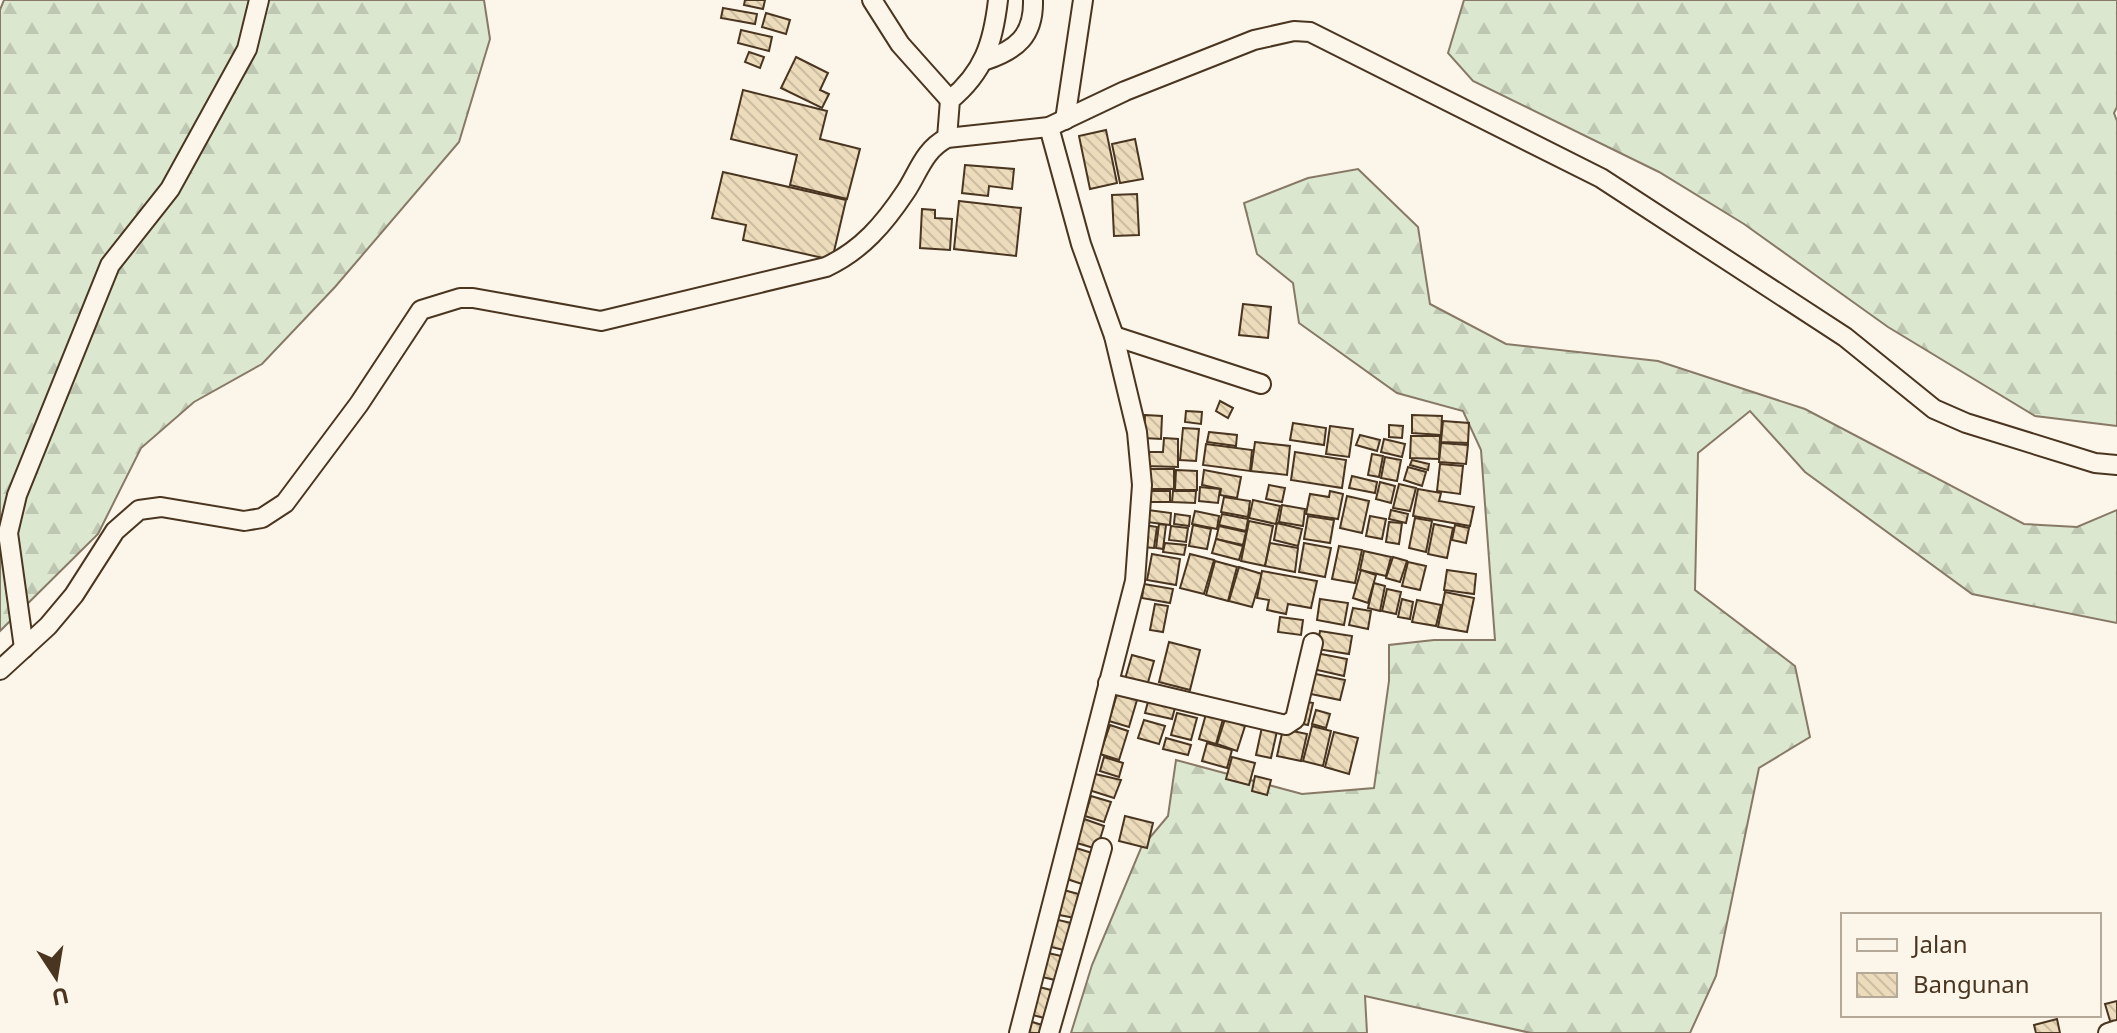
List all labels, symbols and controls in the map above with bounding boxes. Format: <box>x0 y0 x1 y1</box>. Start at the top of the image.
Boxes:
legend <box>1841 913 2101 1017</box>
text: Jalan <box>1911 927 1968 960</box>
north arrow <box>16 937 96 1017</box>
text: Bangunan <box>1913 967 2030 1000</box>
text: U <box>49 981 72 1014</box>

